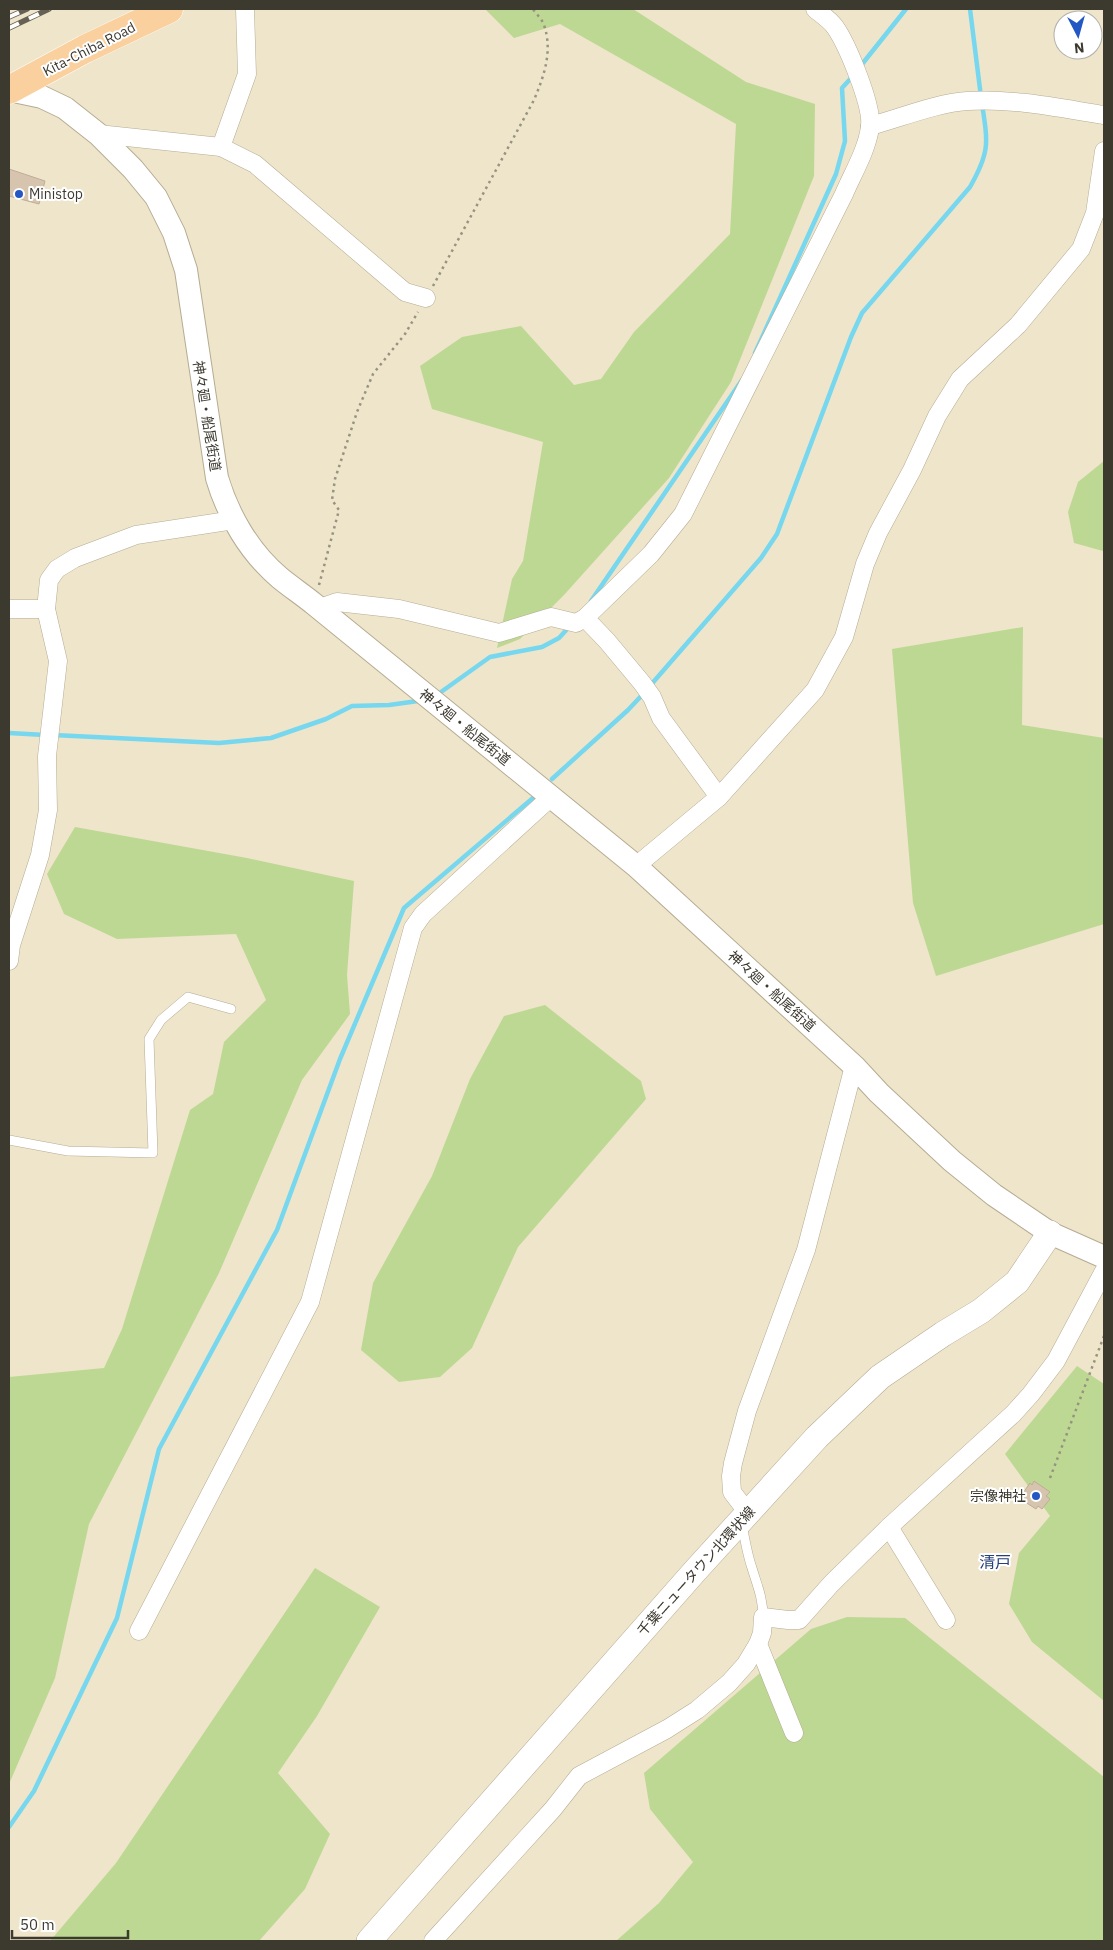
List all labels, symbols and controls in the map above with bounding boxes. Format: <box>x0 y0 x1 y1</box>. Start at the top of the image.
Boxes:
north arrow <box>1053 10 1103 60</box>
street label: Kita-Chiba Road <box>40 18 138 80</box>
text: N <box>1073 38 1085 57</box>
place label: Ministop <box>29 185 83 203</box>
marker: Ministop <box>13 188 25 200</box>
street label: 神々廻・船尾街道 <box>189 359 225 473</box>
street label: 神々廻・船尾街道 <box>416 685 514 769</box>
street label: 神々廻・船尾街道 <box>724 947 820 1035</box>
place label: 宗像神社 <box>970 1487 1026 1505</box>
marker: 宗像神社 <box>1030 1490 1042 1502</box>
street label: 千葉ニュータウン北環状線 <box>633 1503 759 1639</box>
district label: 清戸 <box>979 1552 1011 1572</box>
scale bar <box>12 1908 129 1940</box>
text: 50 m <box>20 1915 55 1934</box>

